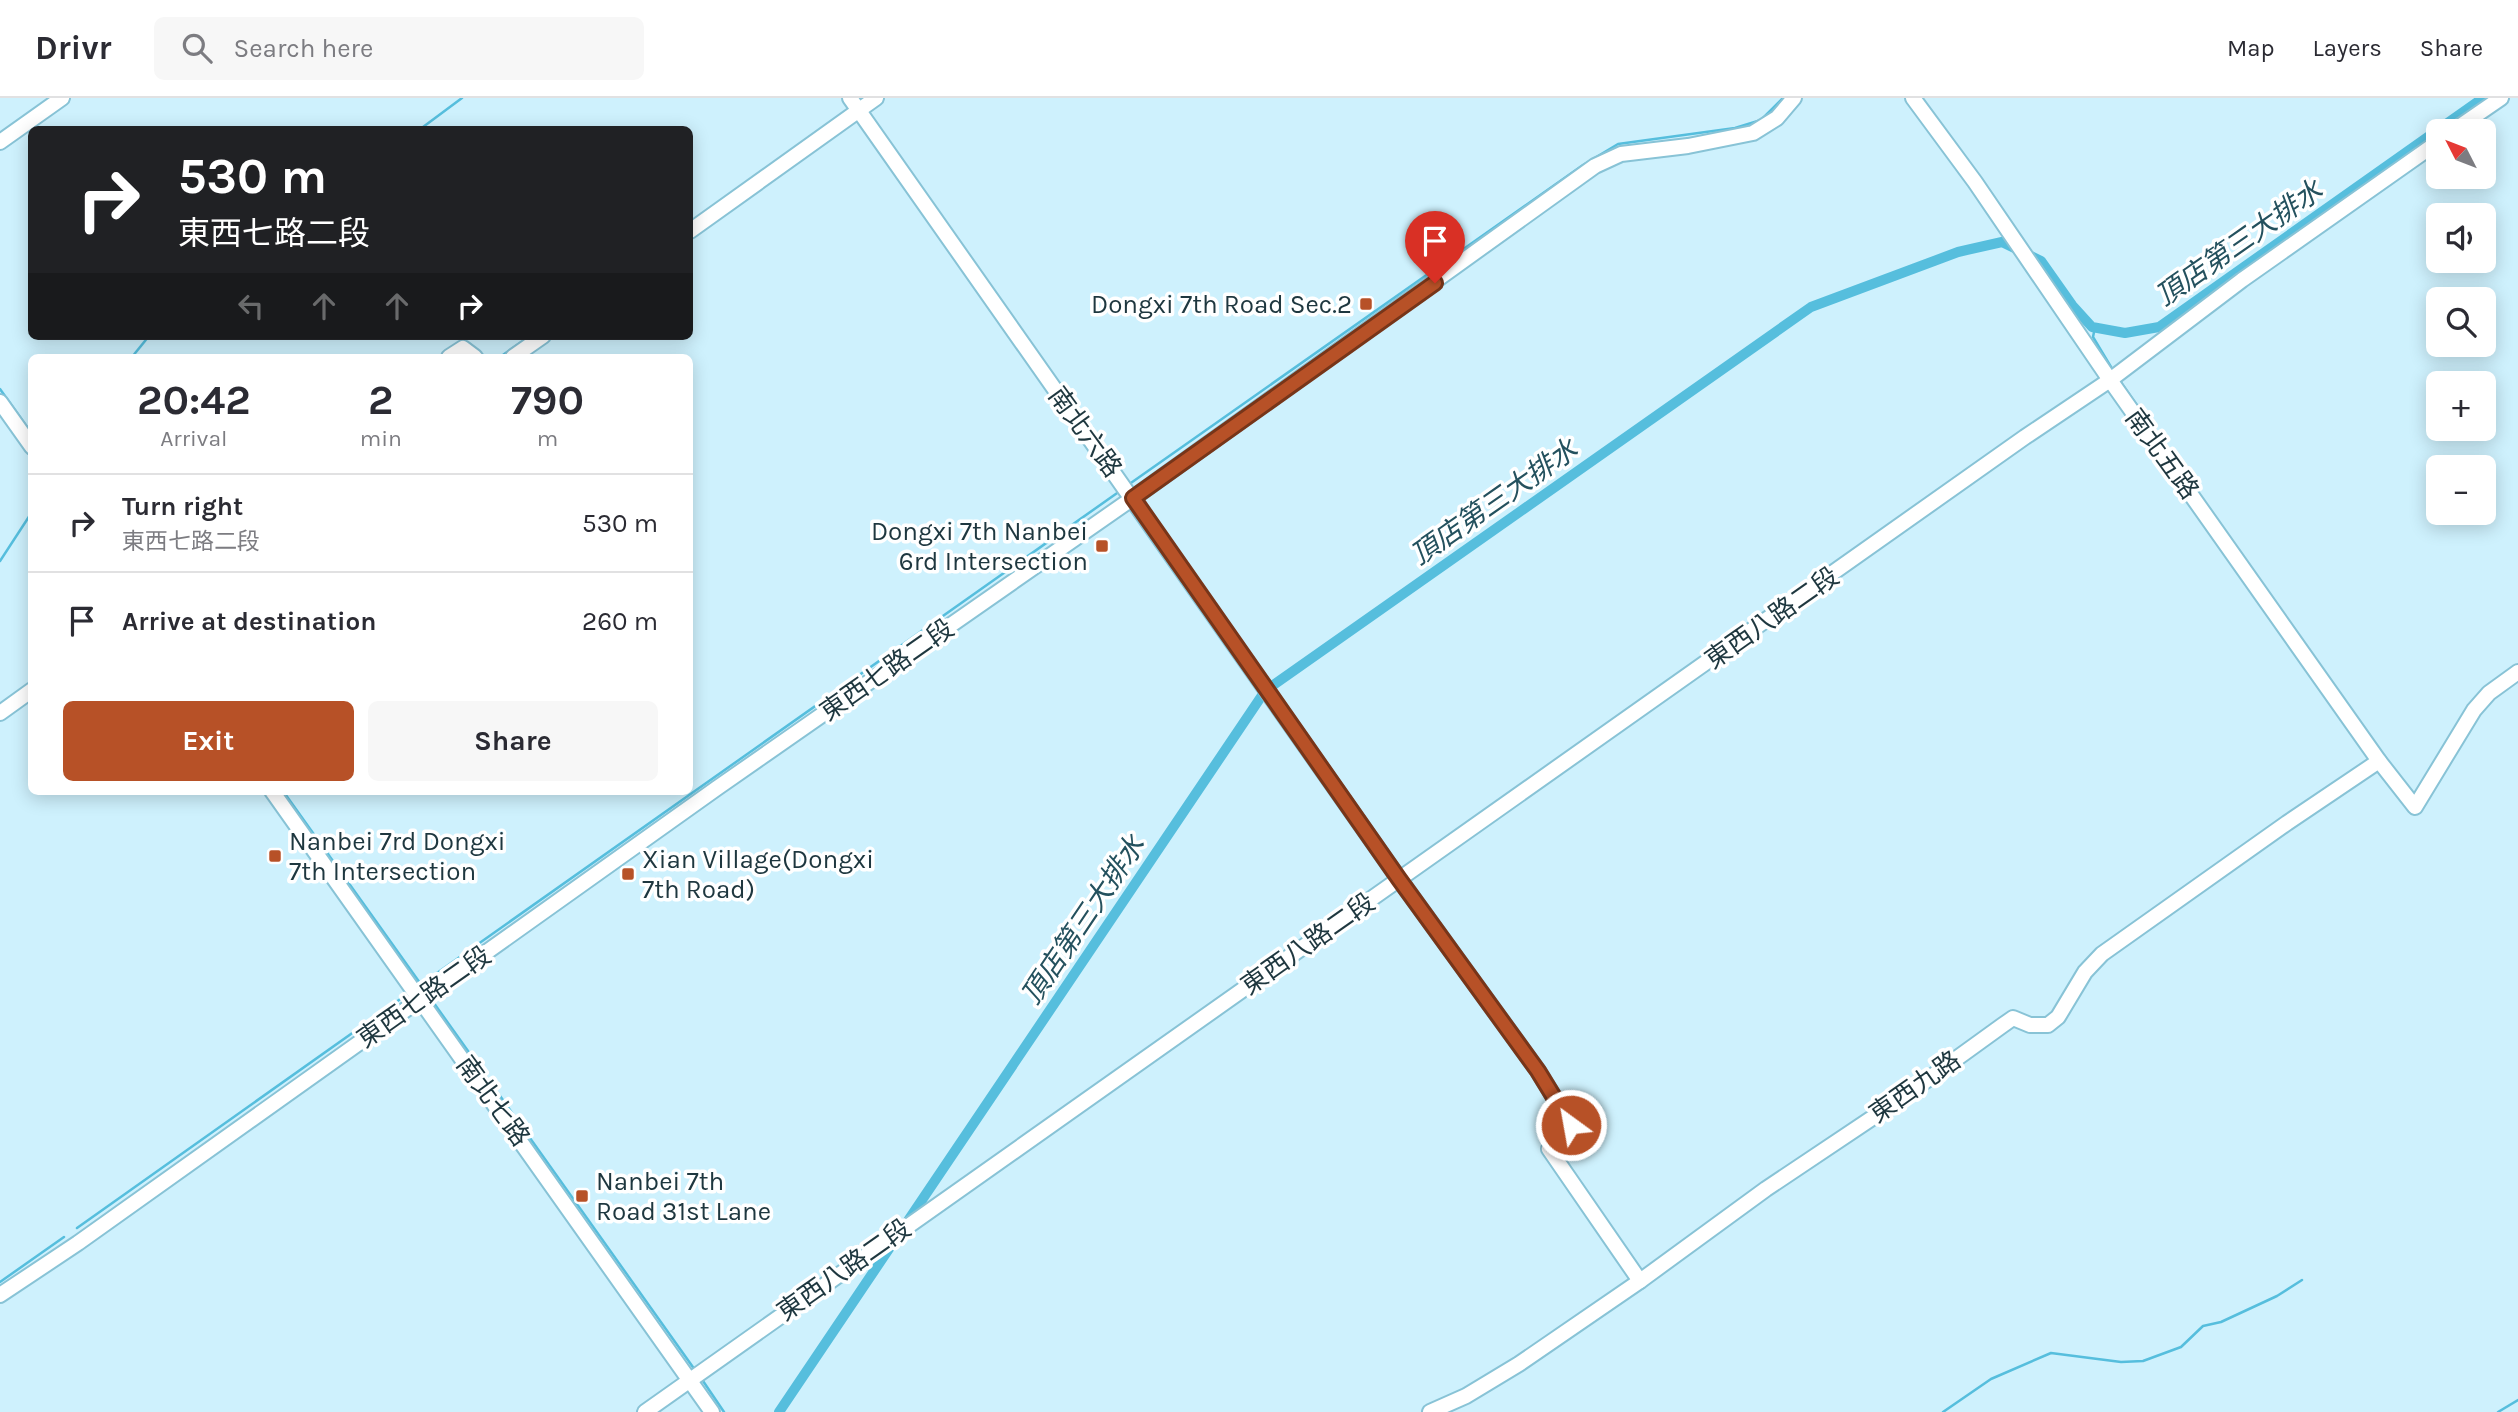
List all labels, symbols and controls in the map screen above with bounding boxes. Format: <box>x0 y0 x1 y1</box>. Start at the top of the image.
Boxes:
search box <box>154 17 644 80</box>
text: Drivr <box>35 29 112 67</box>
icon: search <box>178 29 216 67</box>
text: Search here <box>234 33 373 64</box>
text: Map <box>2227 34 2275 62</box>
text: Layers <box>2313 34 2382 62</box>
text: Share <box>2420 34 2483 62</box>
north arrow <box>2426 119 2496 189</box>
map controls <box>2426 119 2496 525</box>
text: 530 m <box>178 148 327 205</box>
icon: right <box>63 154 154 245</box>
water label: 頂店第三大排水 <box>2149 172 2330 313</box>
button: sound <box>2426 203 2496 273</box>
pin <box>1405 211 1465 283</box>
text: 東西七路二段 <box>178 215 370 252</box>
icon: arrive <box>1416 222 1454 260</box>
icon: left <box>232 287 270 325</box>
icon: ahead <box>305 287 343 325</box>
icon: ahead <box>378 287 416 325</box>
icon: right <box>451 287 489 325</box>
button: search <box>2426 287 2496 357</box>
place label: Dongxi 7th Road Sec.2 <box>1091 289 1352 320</box>
marker: Dongxi 7th Road Sec.2 <box>1358 296 1374 312</box>
button: + <box>2426 371 2496 441</box>
text: 20:42 <box>137 375 251 425</box>
text: 2 <box>368 375 394 425</box>
text: 790 <box>511 375 584 425</box>
street label: 南北六路 <box>1042 381 1128 483</box>
street label: 南北五路 <box>2119 403 2205 505</box>
text: Arrival <box>160 425 228 452</box>
text: min <box>360 425 402 452</box>
text: m <box>537 425 558 452</box>
water label: 頂店第三大排水 <box>1404 431 1585 572</box>
button: − <box>2426 455 2496 525</box>
text: Turn right <box>122 491 243 522</box>
icon: right <box>63 504 101 542</box>
text: 530 m <box>582 508 658 539</box>
place label: Dongxi 7th Nanbei 6rd Intersection <box>871 516 1088 577</box>
text: 東西七路二段 <box>122 528 260 555</box>
marker: Dongxi 7th Nanbei 6rd Intersection <box>1094 538 1110 554</box>
street label: 東西八路二段 <box>1699 561 1845 675</box>
icon: arrive <box>63 602 101 640</box>
text: Arrive at destination <box>122 606 376 637</box>
text: 260 m <box>582 606 658 637</box>
street label: 東西七路二段 <box>814 613 960 727</box>
button: Exit <box>63 701 354 781</box>
button: Share <box>368 701 658 781</box>
place label: Nanbei 7rd Dongxi 7th Intersection <box>289 826 505 887</box>
water label: 頂店第三大排水 <box>1015 828 1153 1010</box>
place label: Xian Village(Dongxi 7th Road) <box>642 844 874 905</box>
marker: Nanbei 7rd Dongxi 7th Intersection <box>267 848 283 864</box>
marker: Xian Village(Dongxi 7th Road) <box>620 866 636 882</box>
street label: 東西八路二段 <box>1235 887 1381 1001</box>
street label: 東西七路二段 <box>351 940 497 1054</box>
street label: 東西九路 <box>1864 1044 1966 1130</box>
street label: 南北七路 <box>450 1050 536 1152</box>
position arrow <box>1534 1088 1608 1162</box>
place label: Nanbei 7th Road 31st Lane <box>596 1166 771 1227</box>
marker: Nanbei 7th Road 31st Lane <box>574 1188 590 1204</box>
street label: 東西八路二段 <box>771 1213 917 1327</box>

